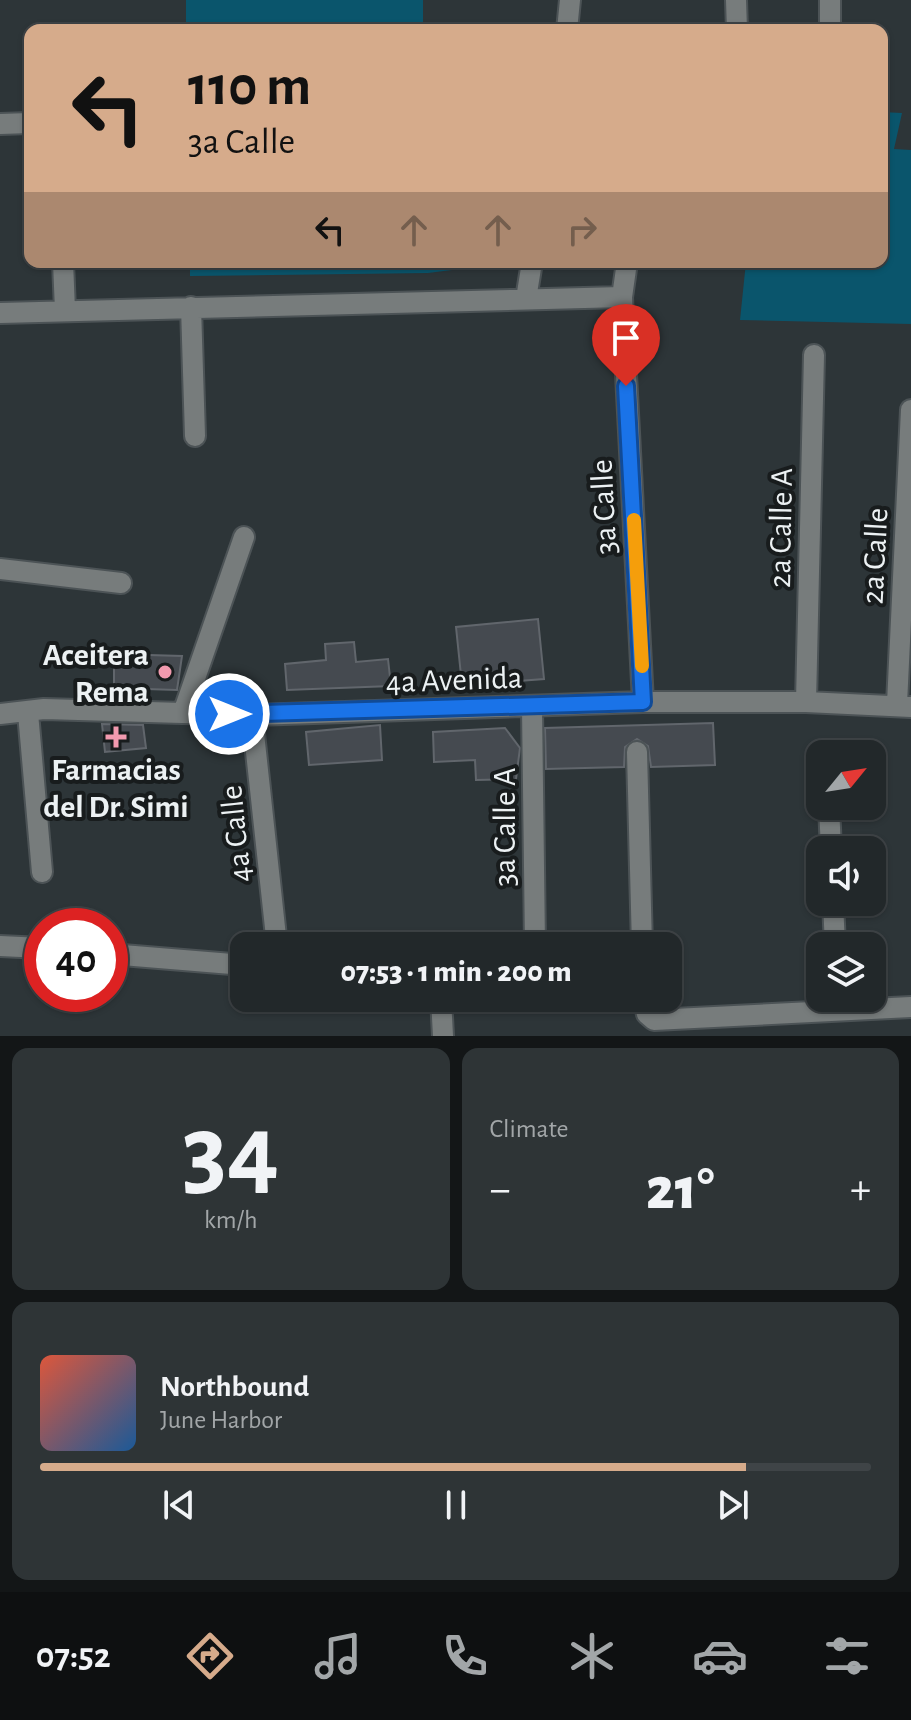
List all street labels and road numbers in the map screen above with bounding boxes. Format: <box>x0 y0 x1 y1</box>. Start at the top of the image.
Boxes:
street label: 3a Calle <box>586 459 622 555</box>
street label: 2a Calle A <box>764 468 798 588</box>
street label: 2a Calle <box>856 507 894 605</box>
street label: 4a Avenida <box>385 662 523 698</box>
street label: 3a Calle A <box>489 767 521 887</box>
street label: 4a Calle <box>215 784 257 884</box>

